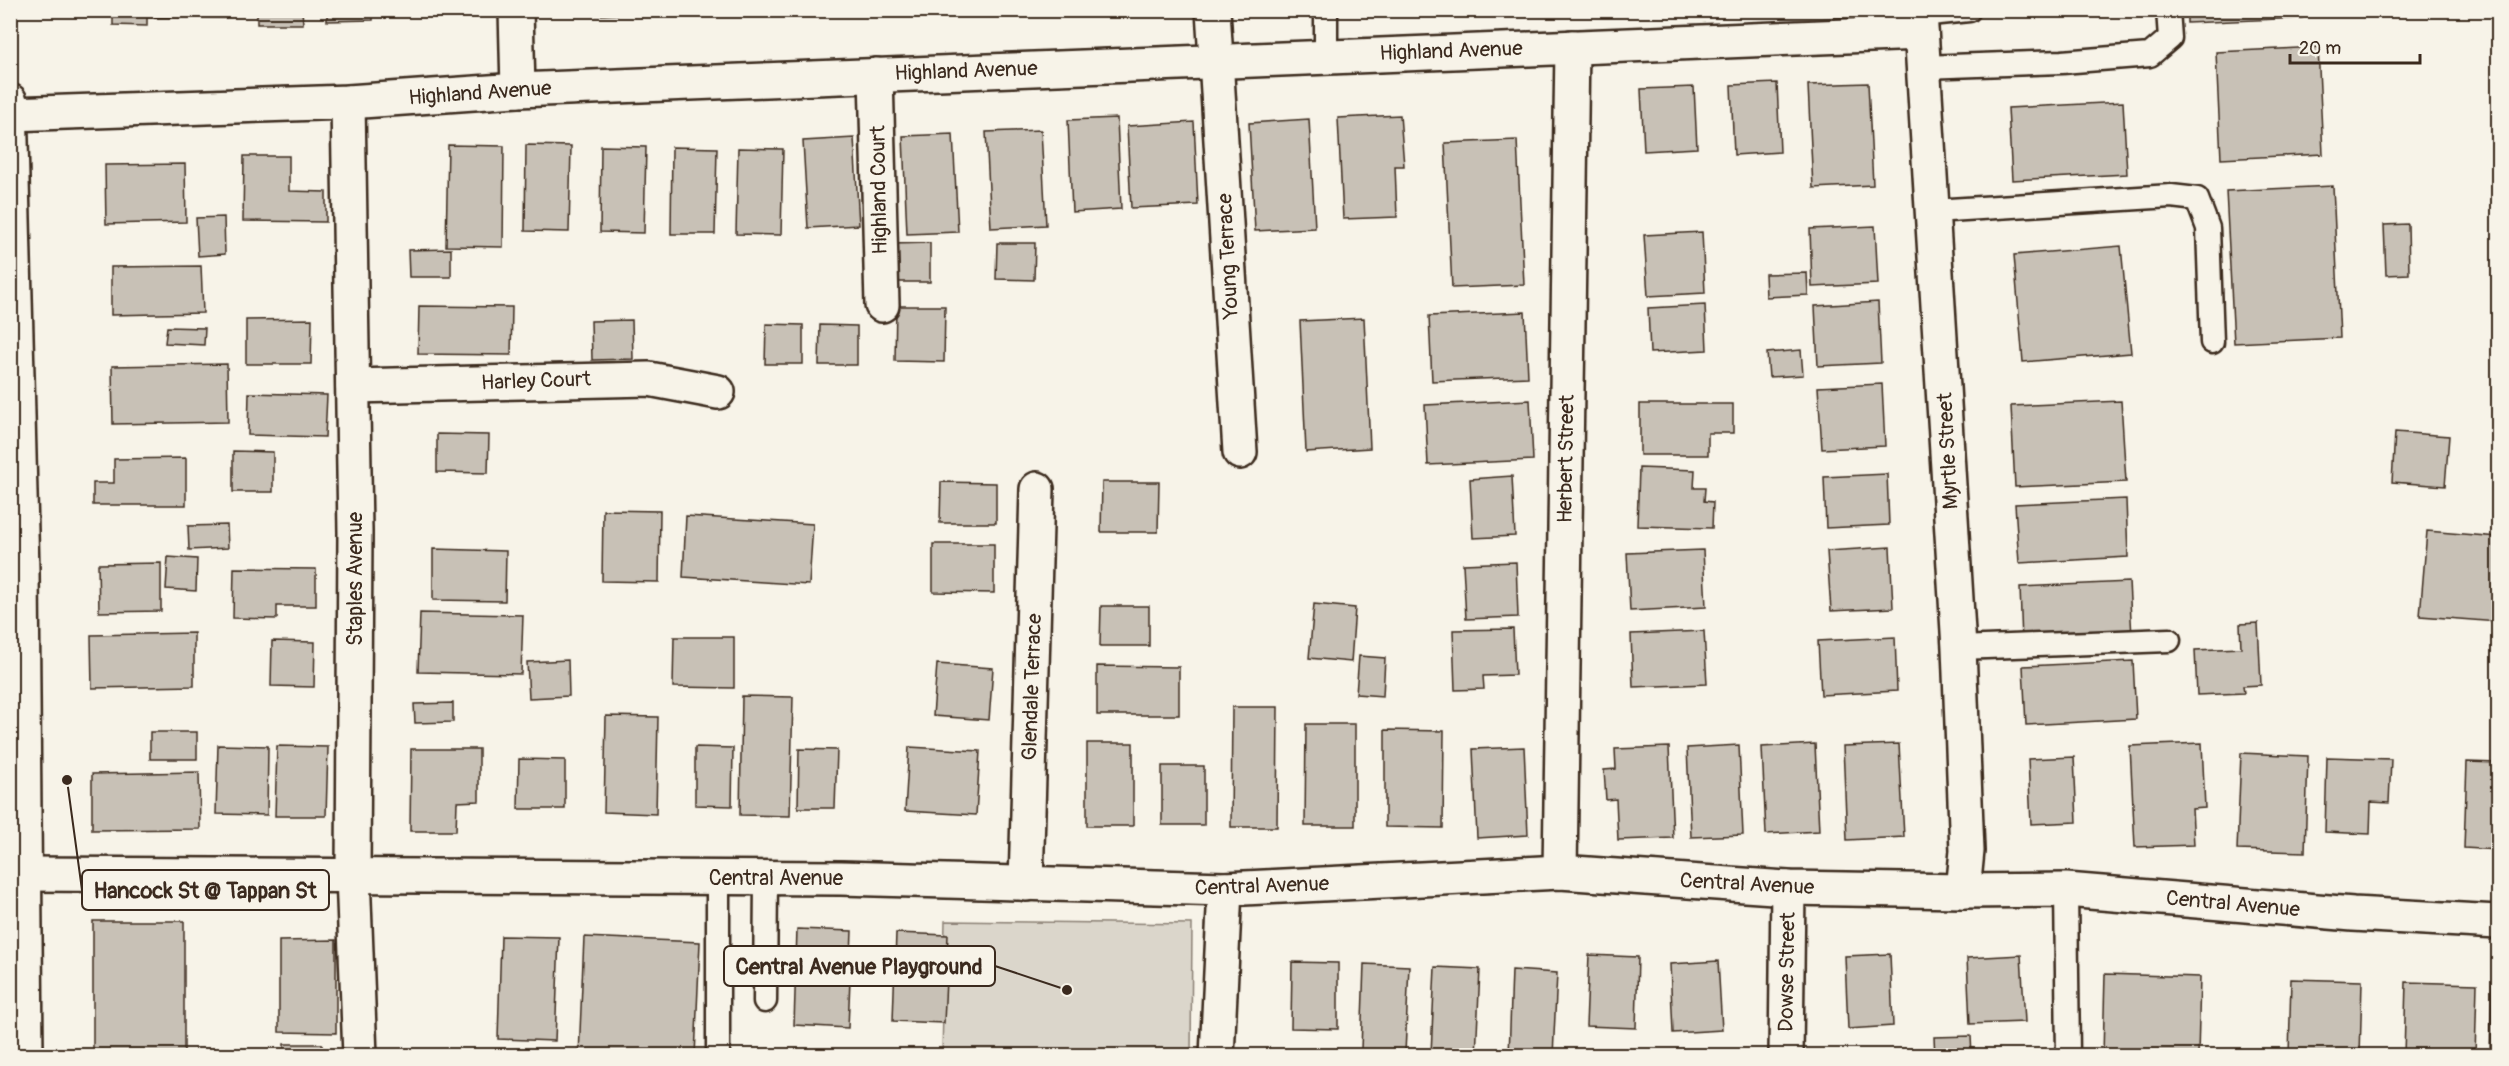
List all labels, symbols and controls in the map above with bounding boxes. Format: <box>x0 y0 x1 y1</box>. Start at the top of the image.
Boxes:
scale bar <box>2290 27 2420 65</box>
street label: Highland Avenue <box>1379 35 1524 67</box>
text: 20 m <box>2299 37 2341 60</box>
street label: Highland Avenue <box>894 55 1039 87</box>
street label: Highland Avenue <box>408 74 553 111</box>
street label: Highland Court <box>864 125 894 255</box>
street label: Young Terrace <box>1211 192 1245 320</box>
street label: Harley Court <box>480 366 592 396</box>
street label: Myrtle Street <box>1931 391 1965 510</box>
street label: Herbert Street <box>1551 394 1581 523</box>
street label: Staples Avenue <box>342 511 369 646</box>
street label: Glendale Terrace <box>1016 612 1048 761</box>
street label: Central Avenue <box>709 865 844 892</box>
street label: Central Avenue <box>1679 867 1815 901</box>
callout: Hancock St @ Tappan St <box>82 870 329 910</box>
street label: Central Avenue <box>1194 870 1330 902</box>
text: Hancock St @ Tappan St <box>93 877 318 905</box>
street label: Central Avenue <box>2165 885 2302 923</box>
street label: Dowse Street <box>1772 911 1802 1032</box>
callout: Central Avenue Playground <box>724 946 995 986</box>
text: Central Avenue Playground <box>735 953 983 981</box>

